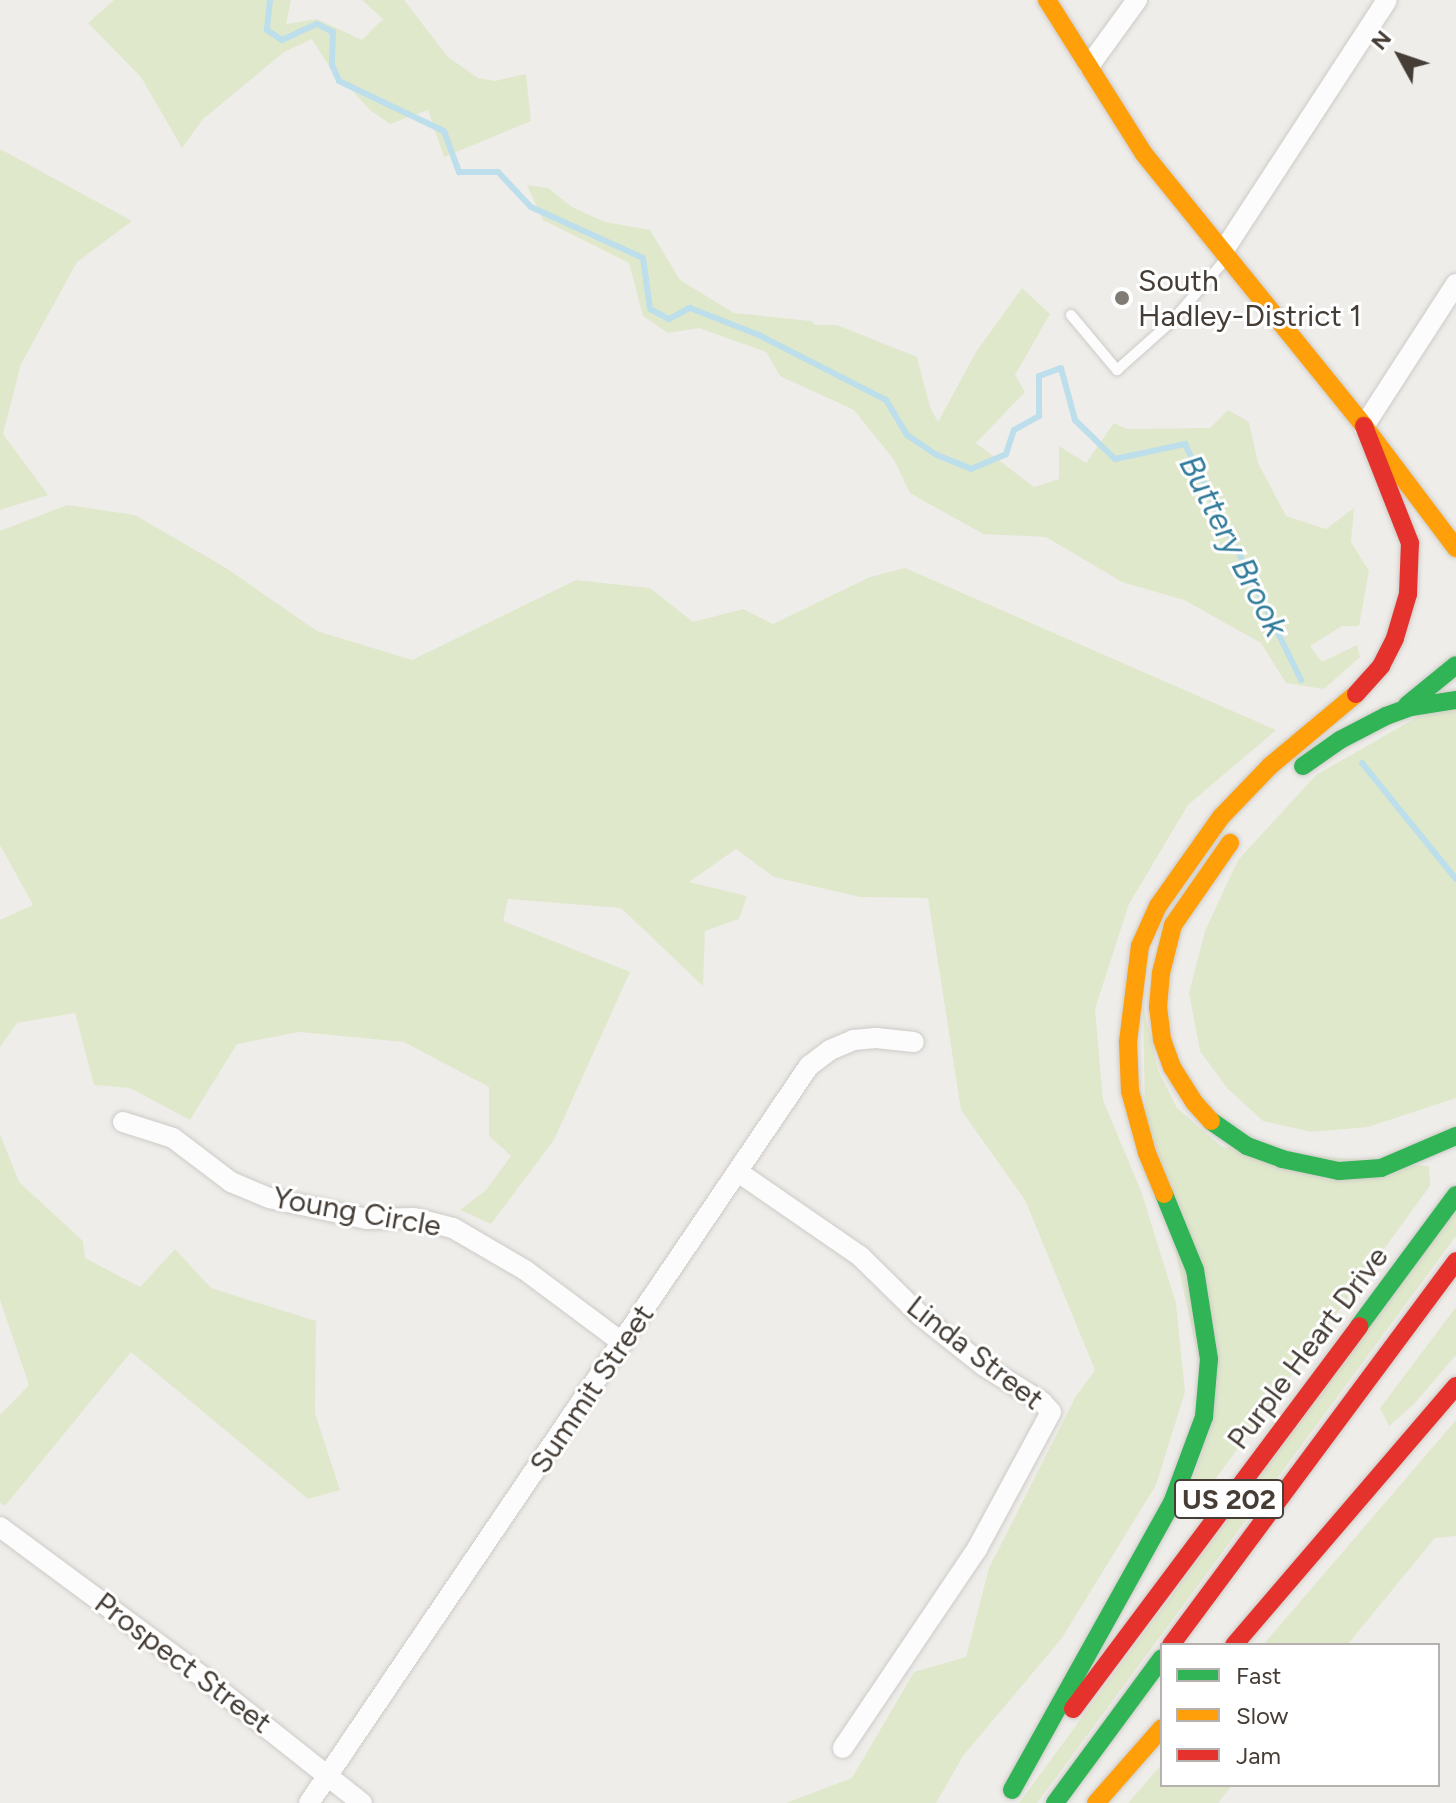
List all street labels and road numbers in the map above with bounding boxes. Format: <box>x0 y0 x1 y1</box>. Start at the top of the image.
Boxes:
street label: Young Circle <box>270 1179 444 1245</box>
street label: Purple Heart Drive <box>1220 1239 1396 1457</box>
street label: Linda Street <box>899 1288 1051 1418</box>
street label: Summit Street <box>522 1298 662 1480</box>
road number: US 202 <box>1173 1475 1285 1523</box>
street label: Prospect Street <box>88 1585 278 1741</box>

